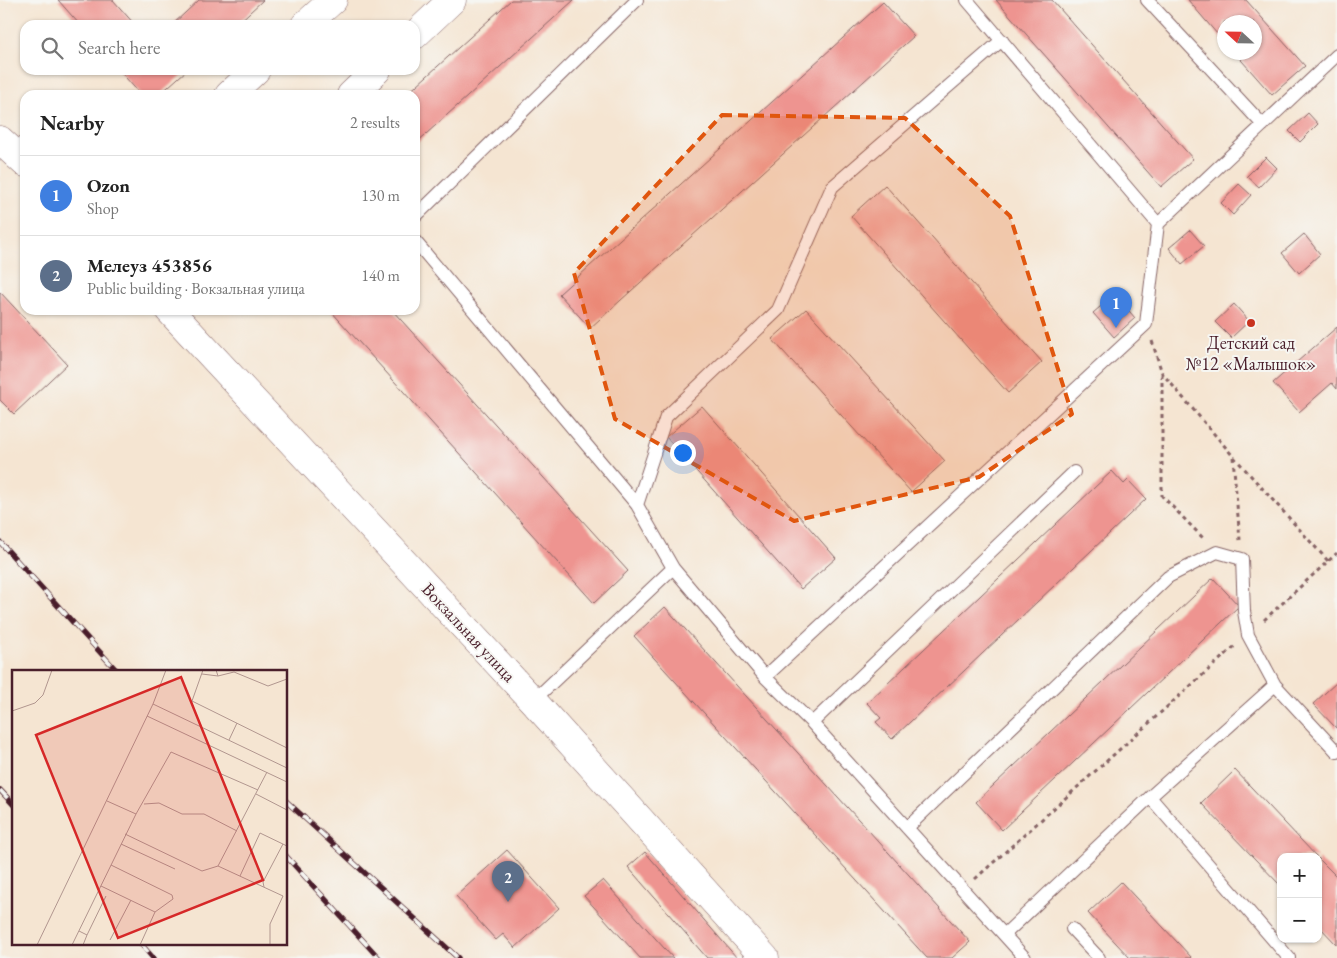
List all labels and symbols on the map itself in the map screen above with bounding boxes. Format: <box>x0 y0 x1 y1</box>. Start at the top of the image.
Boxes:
north arrow <box>1217 15 1262 60</box>
pin: 1 <box>1100 287 1132 328</box>
marker: Детский сад №12 «Малышок» <box>1245 317 1257 329</box>
place label: Детский сад №12 «Малышок» <box>1186 331 1316 375</box>
your location <box>670 440 696 466</box>
street label: Вокзальная улица <box>417 577 522 687</box>
inset map <box>12 670 288 946</box>
pin: 2 <box>492 861 524 902</box>

